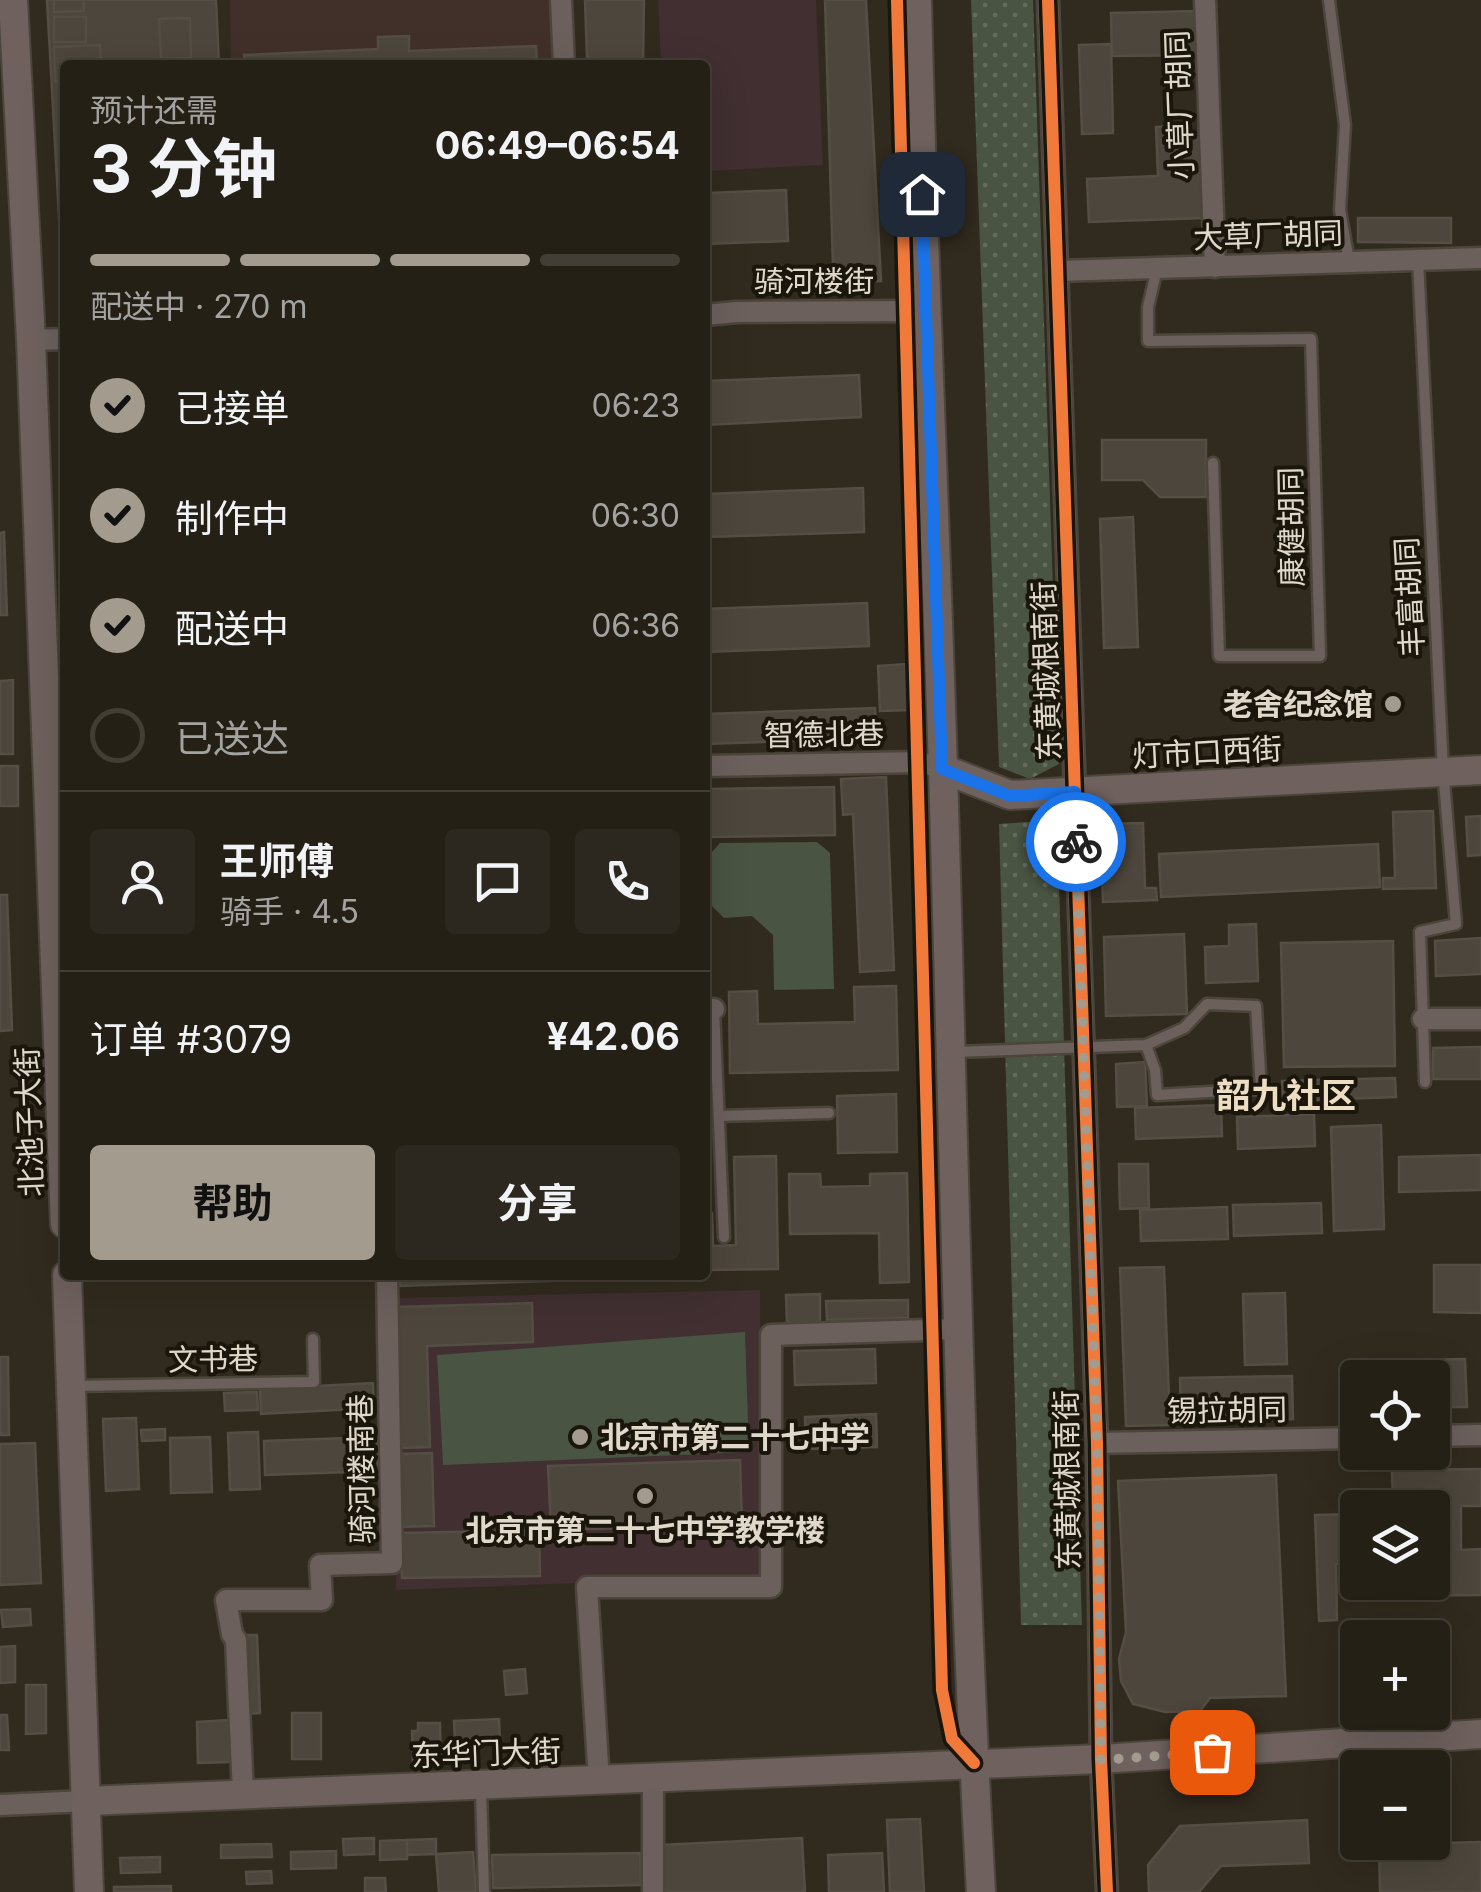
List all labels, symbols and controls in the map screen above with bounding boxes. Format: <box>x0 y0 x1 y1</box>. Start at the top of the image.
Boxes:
street label: 小草厂胡同 <box>1158 29 1200 181</box>
text: 预计还需 <box>90 91 218 130</box>
text: 06:49–06:54 <box>435 122 680 168</box>
text: 3 分钟 <box>90 129 277 208</box>
pin <box>880 152 965 237</box>
icon: home <box>895 167 950 222</box>
street label: 大草厂胡同 <box>1192 214 1344 256</box>
street label: 骑河楼街 <box>754 263 874 299</box>
text: 配送中 · 270 m <box>90 287 308 326</box>
icon: check <box>90 378 145 433</box>
text: 已接单 <box>175 385 289 431</box>
text: 06:23 <box>591 386 680 425</box>
street label: 康健胡同 <box>1272 467 1310 587</box>
icon: check <box>90 488 145 543</box>
text: 制作中 <box>175 495 289 541</box>
text: 06:30 <box>591 496 680 535</box>
street label: 丰富胡同 <box>1388 536 1430 658</box>
street label: 东黄城根南街 <box>1025 580 1067 762</box>
icon: check <box>90 598 145 653</box>
text: 配送中 <box>175 605 289 651</box>
text: 06:36 <box>591 606 680 645</box>
place label: 老舍纪念馆 <box>1223 686 1373 722</box>
marker: 老舍纪念馆 <box>1382 693 1404 715</box>
text: 已送达 <box>175 715 289 761</box>
street label: 智德北巷 <box>764 715 884 753</box>
street label: 灯市口西街 <box>1131 730 1283 774</box>
courier <box>1026 792 1126 892</box>
icon: bike <box>1049 815 1104 870</box>
button: person <box>90 829 195 934</box>
button: chat <box>445 829 550 934</box>
button: phone <box>575 829 680 934</box>
text: 王师傅 <box>220 838 334 884</box>
text: 骑手 · 4.5 <box>220 892 359 931</box>
text: ¥42.06 <box>547 1013 680 1059</box>
text: 订单 #3079 <box>90 1016 292 1062</box>
street label: 北池子大街 <box>8 1046 50 1198</box>
district label: 韶九社区 <box>1216 1074 1356 1116</box>
button: 帮助 <box>90 1145 375 1260</box>
button: 分享 <box>395 1145 680 1260</box>
street label: 文书巷 <box>168 1340 258 1378</box>
map controls <box>1340 1360 1450 1860</box>
button: locate <box>1340 1360 1450 1470</box>
street label: 东黄城根南街 <box>1047 1390 1087 1570</box>
street label: 锡拉胡同 <box>1167 1391 1287 1429</box>
street label: 骑河楼南巷 <box>342 1394 380 1544</box>
place label: 北京市第二十七中学 <box>600 1419 870 1455</box>
marker: 北京市第二十七中学 <box>569 1426 591 1448</box>
marker: 北京市第二十七中学教学楼 <box>634 1485 656 1507</box>
button: layers <box>1340 1490 1450 1600</box>
place label: 北京市第二十七中学教学楼 <box>465 1512 825 1548</box>
button: + <box>1340 1620 1450 1730</box>
pin <box>1170 1710 1255 1795</box>
icon: bag <box>1185 1725 1240 1780</box>
street label: 东华门大街 <box>410 1732 562 1774</box>
button: − <box>1340 1750 1450 1860</box>

